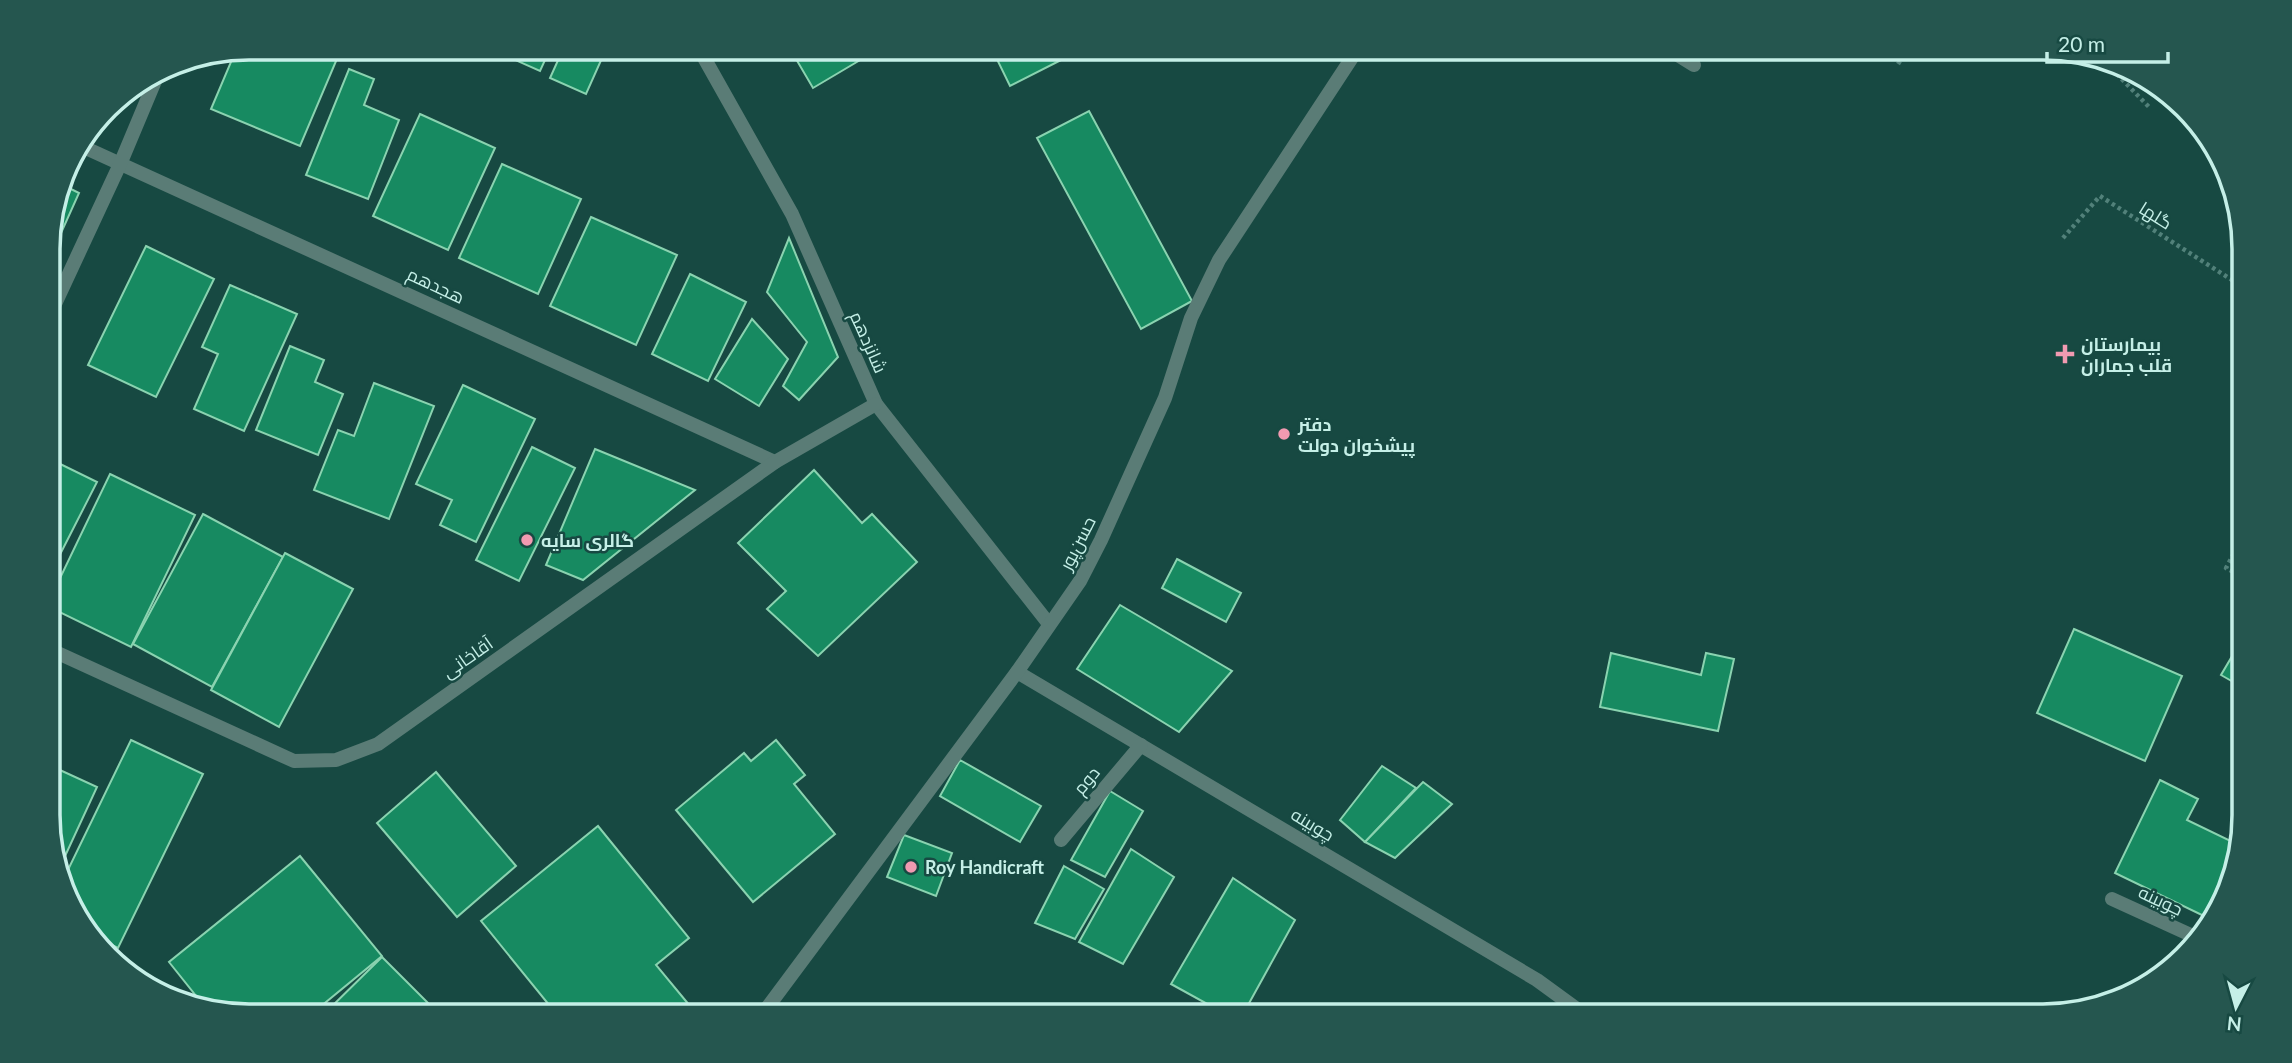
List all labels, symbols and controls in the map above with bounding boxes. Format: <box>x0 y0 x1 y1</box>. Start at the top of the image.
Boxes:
scale bar <box>2047 21 2168 65</box>
text: 20 m <box>2058 31 2105 56</box>
street label: گلها <box>2135 196 2177 234</box>
street label: هجدهم <box>403 262 468 310</box>
street label: شانزدهم <box>844 308 892 377</box>
place label: بیمارستان قلب جماران <box>2081 333 2172 376</box>
marker: بیمارستان قلب جماران <box>2055 344 2075 364</box>
place label: دفتر پیشخوان دولت <box>1297 413 1415 458</box>
marker: دفتر پیشخوان دولت <box>1276 426 1292 442</box>
street label: حسن‌پور <box>1054 512 1102 575</box>
place label: گالری سایه <box>541 529 634 552</box>
marker: گالری سایه <box>519 532 535 548</box>
street label: آقاخانی <box>437 632 497 683</box>
street label: دوم <box>1068 762 1106 800</box>
street label: چوبینه <box>1287 803 1338 847</box>
place label: Roy Handicraft <box>925 856 1044 878</box>
marker: Roy Handicraft <box>903 859 919 875</box>
street label: چوبینه <box>2135 880 2187 922</box>
north arrow <box>2201 972 2271 1042</box>
text: N <box>2226 1012 2243 1037</box>

